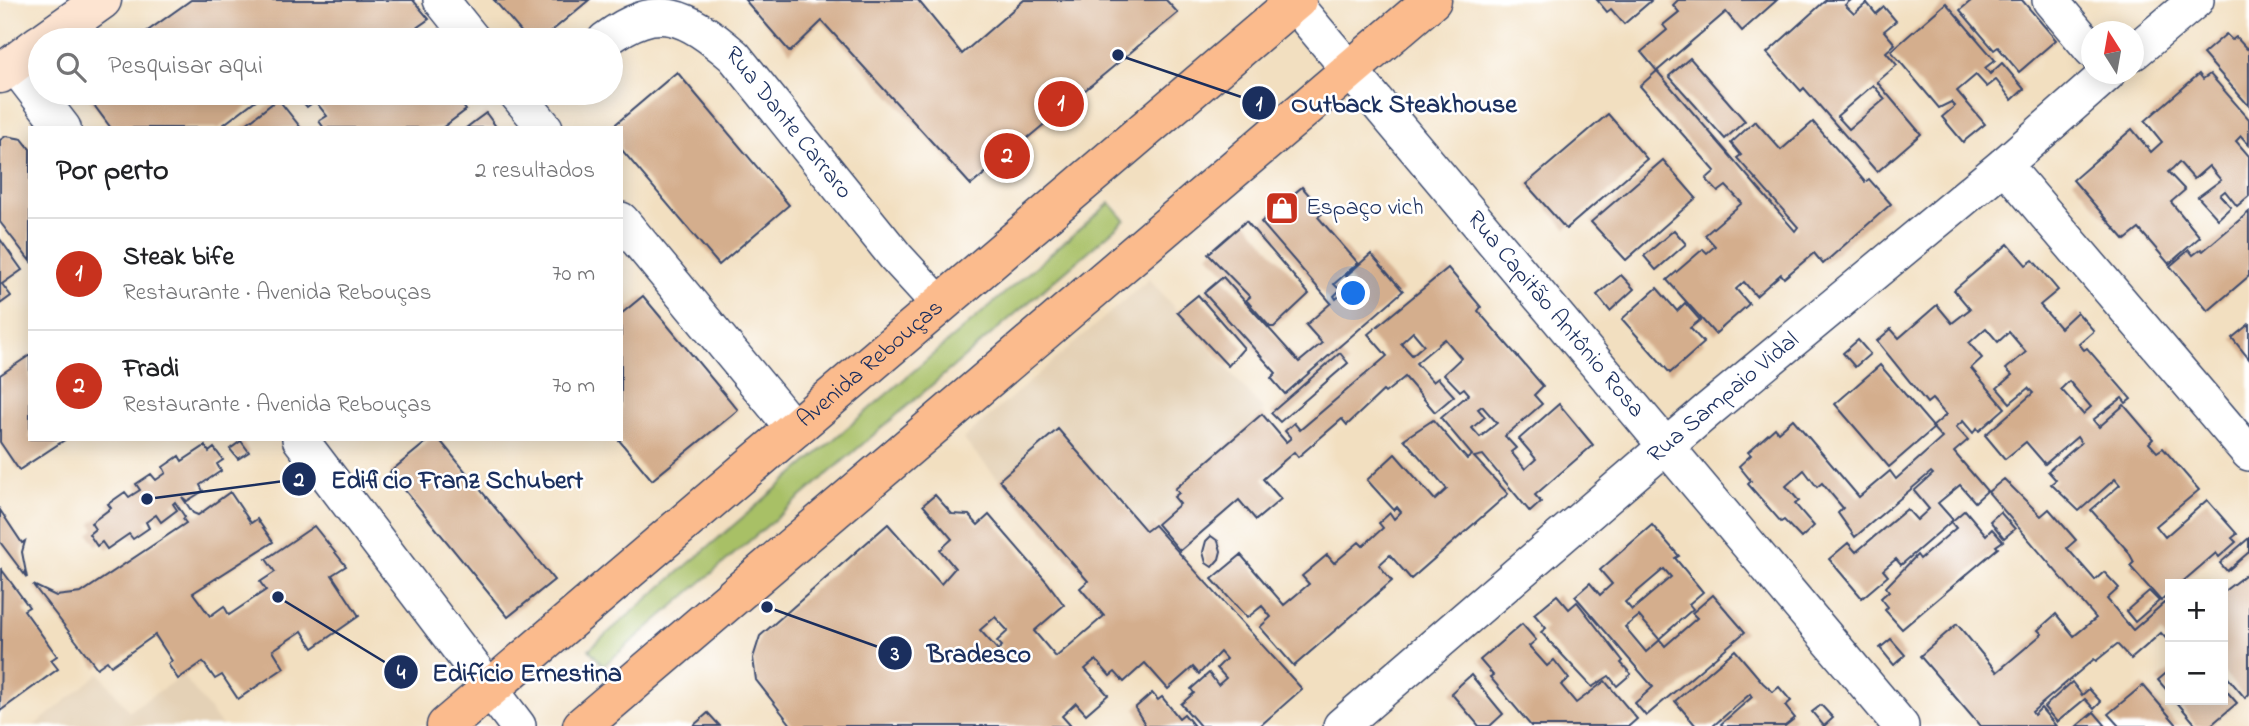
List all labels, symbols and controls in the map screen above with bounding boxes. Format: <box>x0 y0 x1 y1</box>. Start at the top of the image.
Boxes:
north arrow <box>2081 21 2144 84</box>
search box <box>28 28 623 105</box>
street label: Rua Dante Carraro <box>717 38 861 207</box>
icon: search <box>52 48 90 86</box>
text: Pesquisar aqui <box>108 48 263 86</box>
pin: 1 <box>1038 78 1084 130</box>
callout: Outback Steakhouse <box>1242 79 1531 126</box>
text: Outback Steakhouse <box>1291 87 1518 125</box>
text: 1 <box>1256 90 1263 120</box>
pin: 2 <box>984 130 1030 182</box>
text: Por perto <box>56 150 169 194</box>
text: 2 resultados <box>475 155 595 188</box>
shop icon: Espaço vich <box>1263 189 1301 227</box>
place label: Espaço vich <box>1306 191 1424 226</box>
street label: Rua Capitão Antônio Rosa <box>1458 204 1653 426</box>
text: Steak bife <box>123 239 234 277</box>
text: 1 <box>75 258 83 291</box>
text: 70 m <box>552 258 595 291</box>
your location <box>1336 276 1370 310</box>
text: Restaurante · Avenida Rebouças <box>123 277 431 310</box>
street label: Avenida Rebouças <box>790 291 951 437</box>
street label: Rua Sampaio Vidal <box>1640 324 1807 472</box>
text: Fradi <box>123 351 179 389</box>
text: 2 <box>73 370 85 403</box>
text: 70 m <box>552 370 595 403</box>
text: Restaurante · Avenida Rebouças <box>123 389 431 422</box>
callout: Edificio Franz Schubert <box>281 455 597 502</box>
text: Edificio Franz Schubert <box>331 463 584 501</box>
text: 2 <box>293 466 305 496</box>
map controls <box>2165 579 2228 705</box>
button: + <box>2165 579 2228 642</box>
callout: Bradesco <box>877 629 1045 676</box>
text: Bradesco <box>926 637 1031 675</box>
text: 3 <box>890 640 900 670</box>
button: − <box>2165 642 2228 705</box>
callout: Edifício Ernestina <box>383 648 636 695</box>
text: Edifício Ernestina <box>432 656 622 694</box>
text: 4 <box>397 659 406 689</box>

